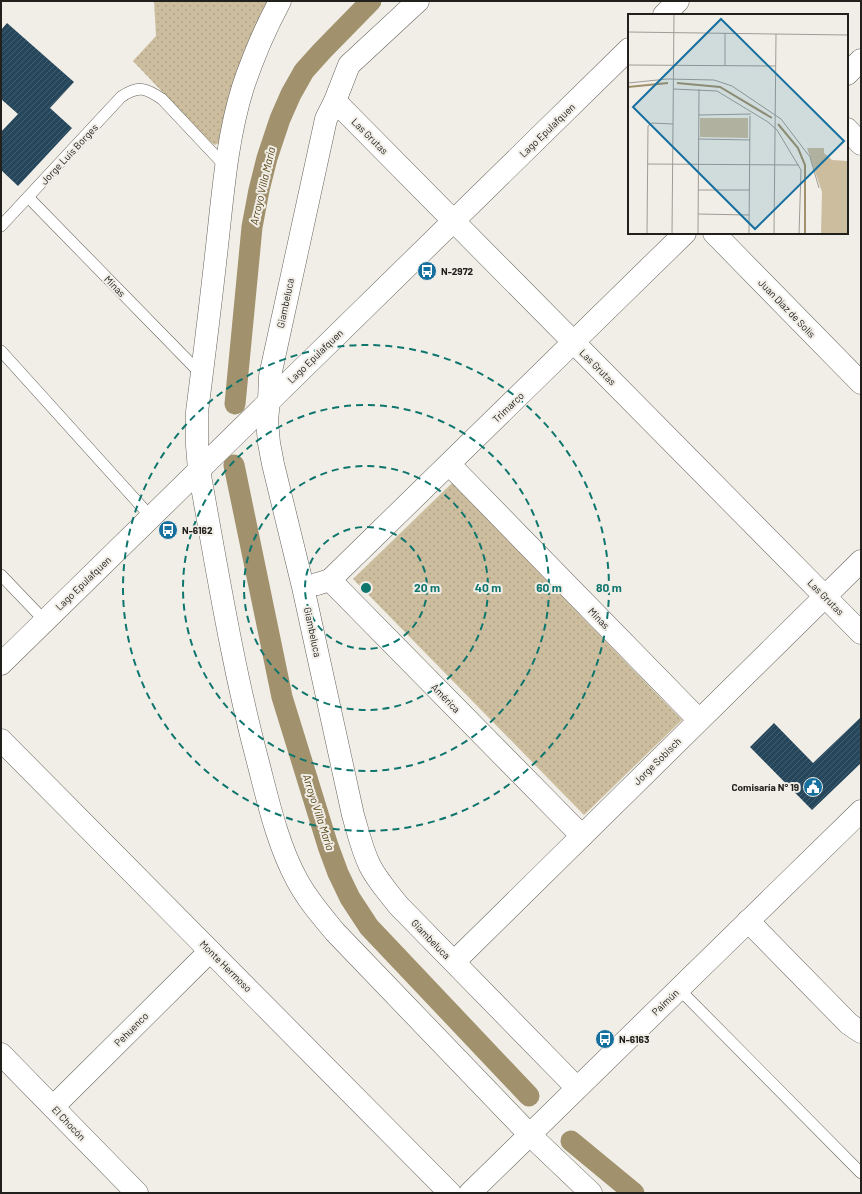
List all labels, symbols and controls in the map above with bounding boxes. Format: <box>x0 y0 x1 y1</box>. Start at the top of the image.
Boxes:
inset map <box>628 14 848 234</box>
street label: Lago Epulafquen <box>517 100 577 160</box>
street label: Las Grutas <box>349 115 391 157</box>
street label: Jorge Luis Borges <box>38 121 100 187</box>
water label: Arroyo Villa María <box>247 146 277 226</box>
bus stop icon: N-2972 <box>416 260 438 282</box>
place label: N-2972 <box>441 265 474 277</box>
street label: Minas <box>102 273 128 299</box>
street label: Juan Díaz de Solís <box>756 276 818 340</box>
street label: Giambeluca <box>274 277 296 329</box>
street label: Lago Epulafquen <box>285 326 345 386</box>
street label: Las Grutas <box>577 346 619 388</box>
street label: Trimarco <box>490 389 526 425</box>
bus stop icon: N-6162 <box>157 519 179 541</box>
place label: N-6162 <box>182 524 213 536</box>
street label: Lago Epulafquen <box>53 553 113 613</box>
street label: Las Grutas <box>805 576 847 618</box>
text: 20 m <box>414 580 440 594</box>
text: 40 m <box>475 580 501 594</box>
text: 60 m <box>536 580 562 594</box>
text: 80 m <box>596 580 622 594</box>
centre of rings <box>359 581 373 595</box>
street label: Minas <box>586 605 612 631</box>
street label: Giambeluca <box>302 606 324 658</box>
street label: América <box>429 681 463 715</box>
street label: Jorge Sobisch <box>631 735 683 787</box>
water label: Arroyo Villa María <box>300 772 338 852</box>
public building icon: Comisaría N° 19 <box>802 776 824 798</box>
place label: Comisaría N° 19 <box>731 781 799 793</box>
street label: Giambeluca <box>409 917 453 961</box>
street label: Monte Hermoso <box>198 938 254 994</box>
street label: Paimún <box>649 986 681 1018</box>
street label: Pehuenco <box>112 1010 150 1048</box>
bus stop icon: N-6163 <box>594 1028 616 1050</box>
place label: N-6163 <box>619 1033 649 1045</box>
street label: El Chocón <box>50 1103 88 1143</box>

